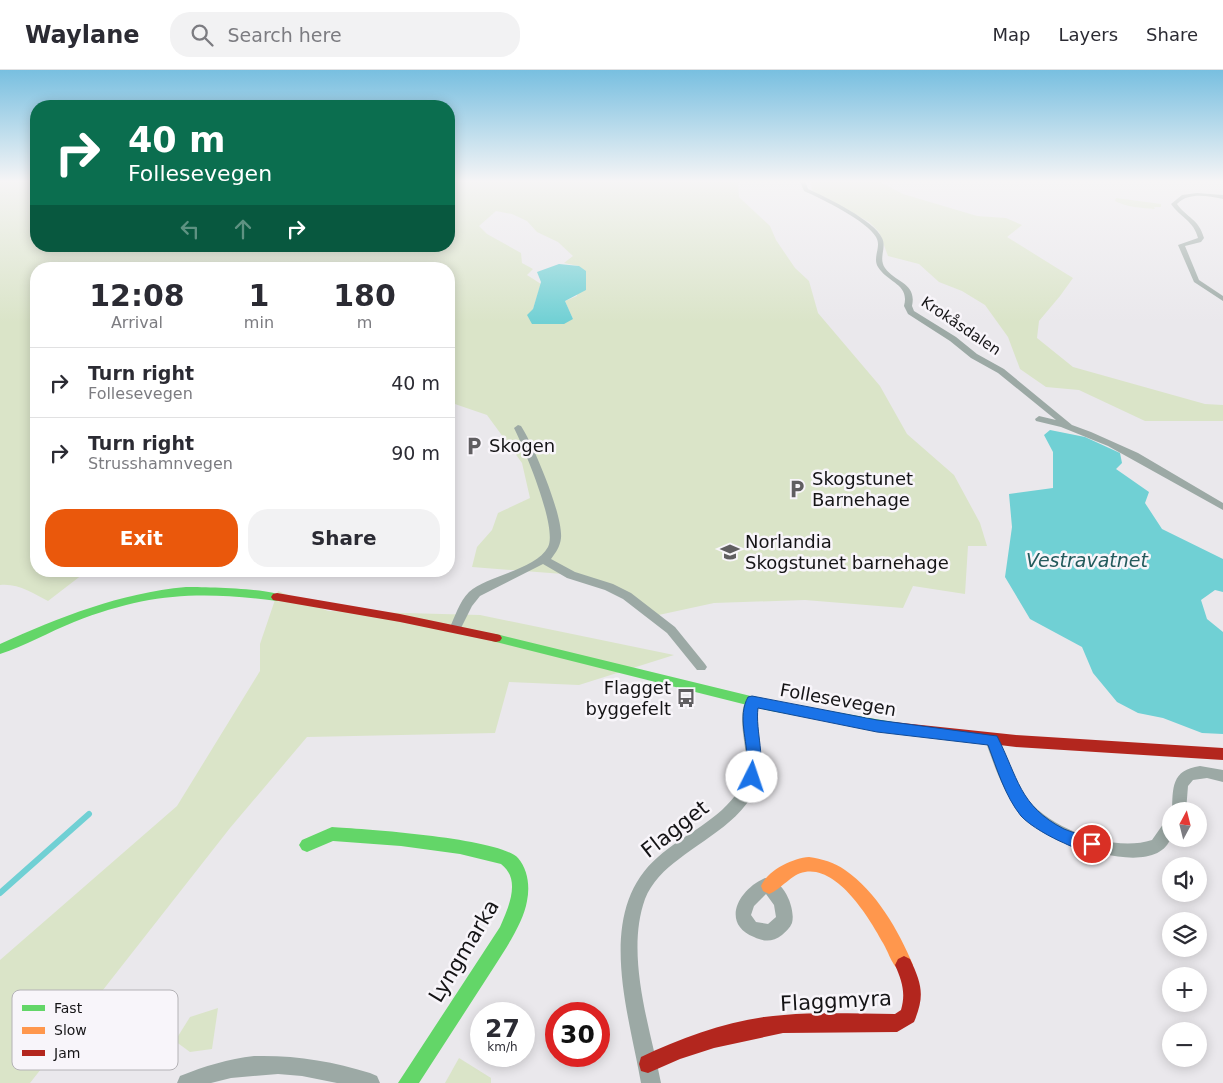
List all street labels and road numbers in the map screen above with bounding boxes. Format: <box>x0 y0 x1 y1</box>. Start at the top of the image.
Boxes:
street label: Krokåsdalen <box>918 293 1004 359</box>
street label: Follesevegen <box>778 679 898 720</box>
street label: Flagget <box>637 795 713 863</box>
street label: Lyngmarka <box>424 895 504 1007</box>
street label: Flaggmyra <box>780 986 892 1016</box>

